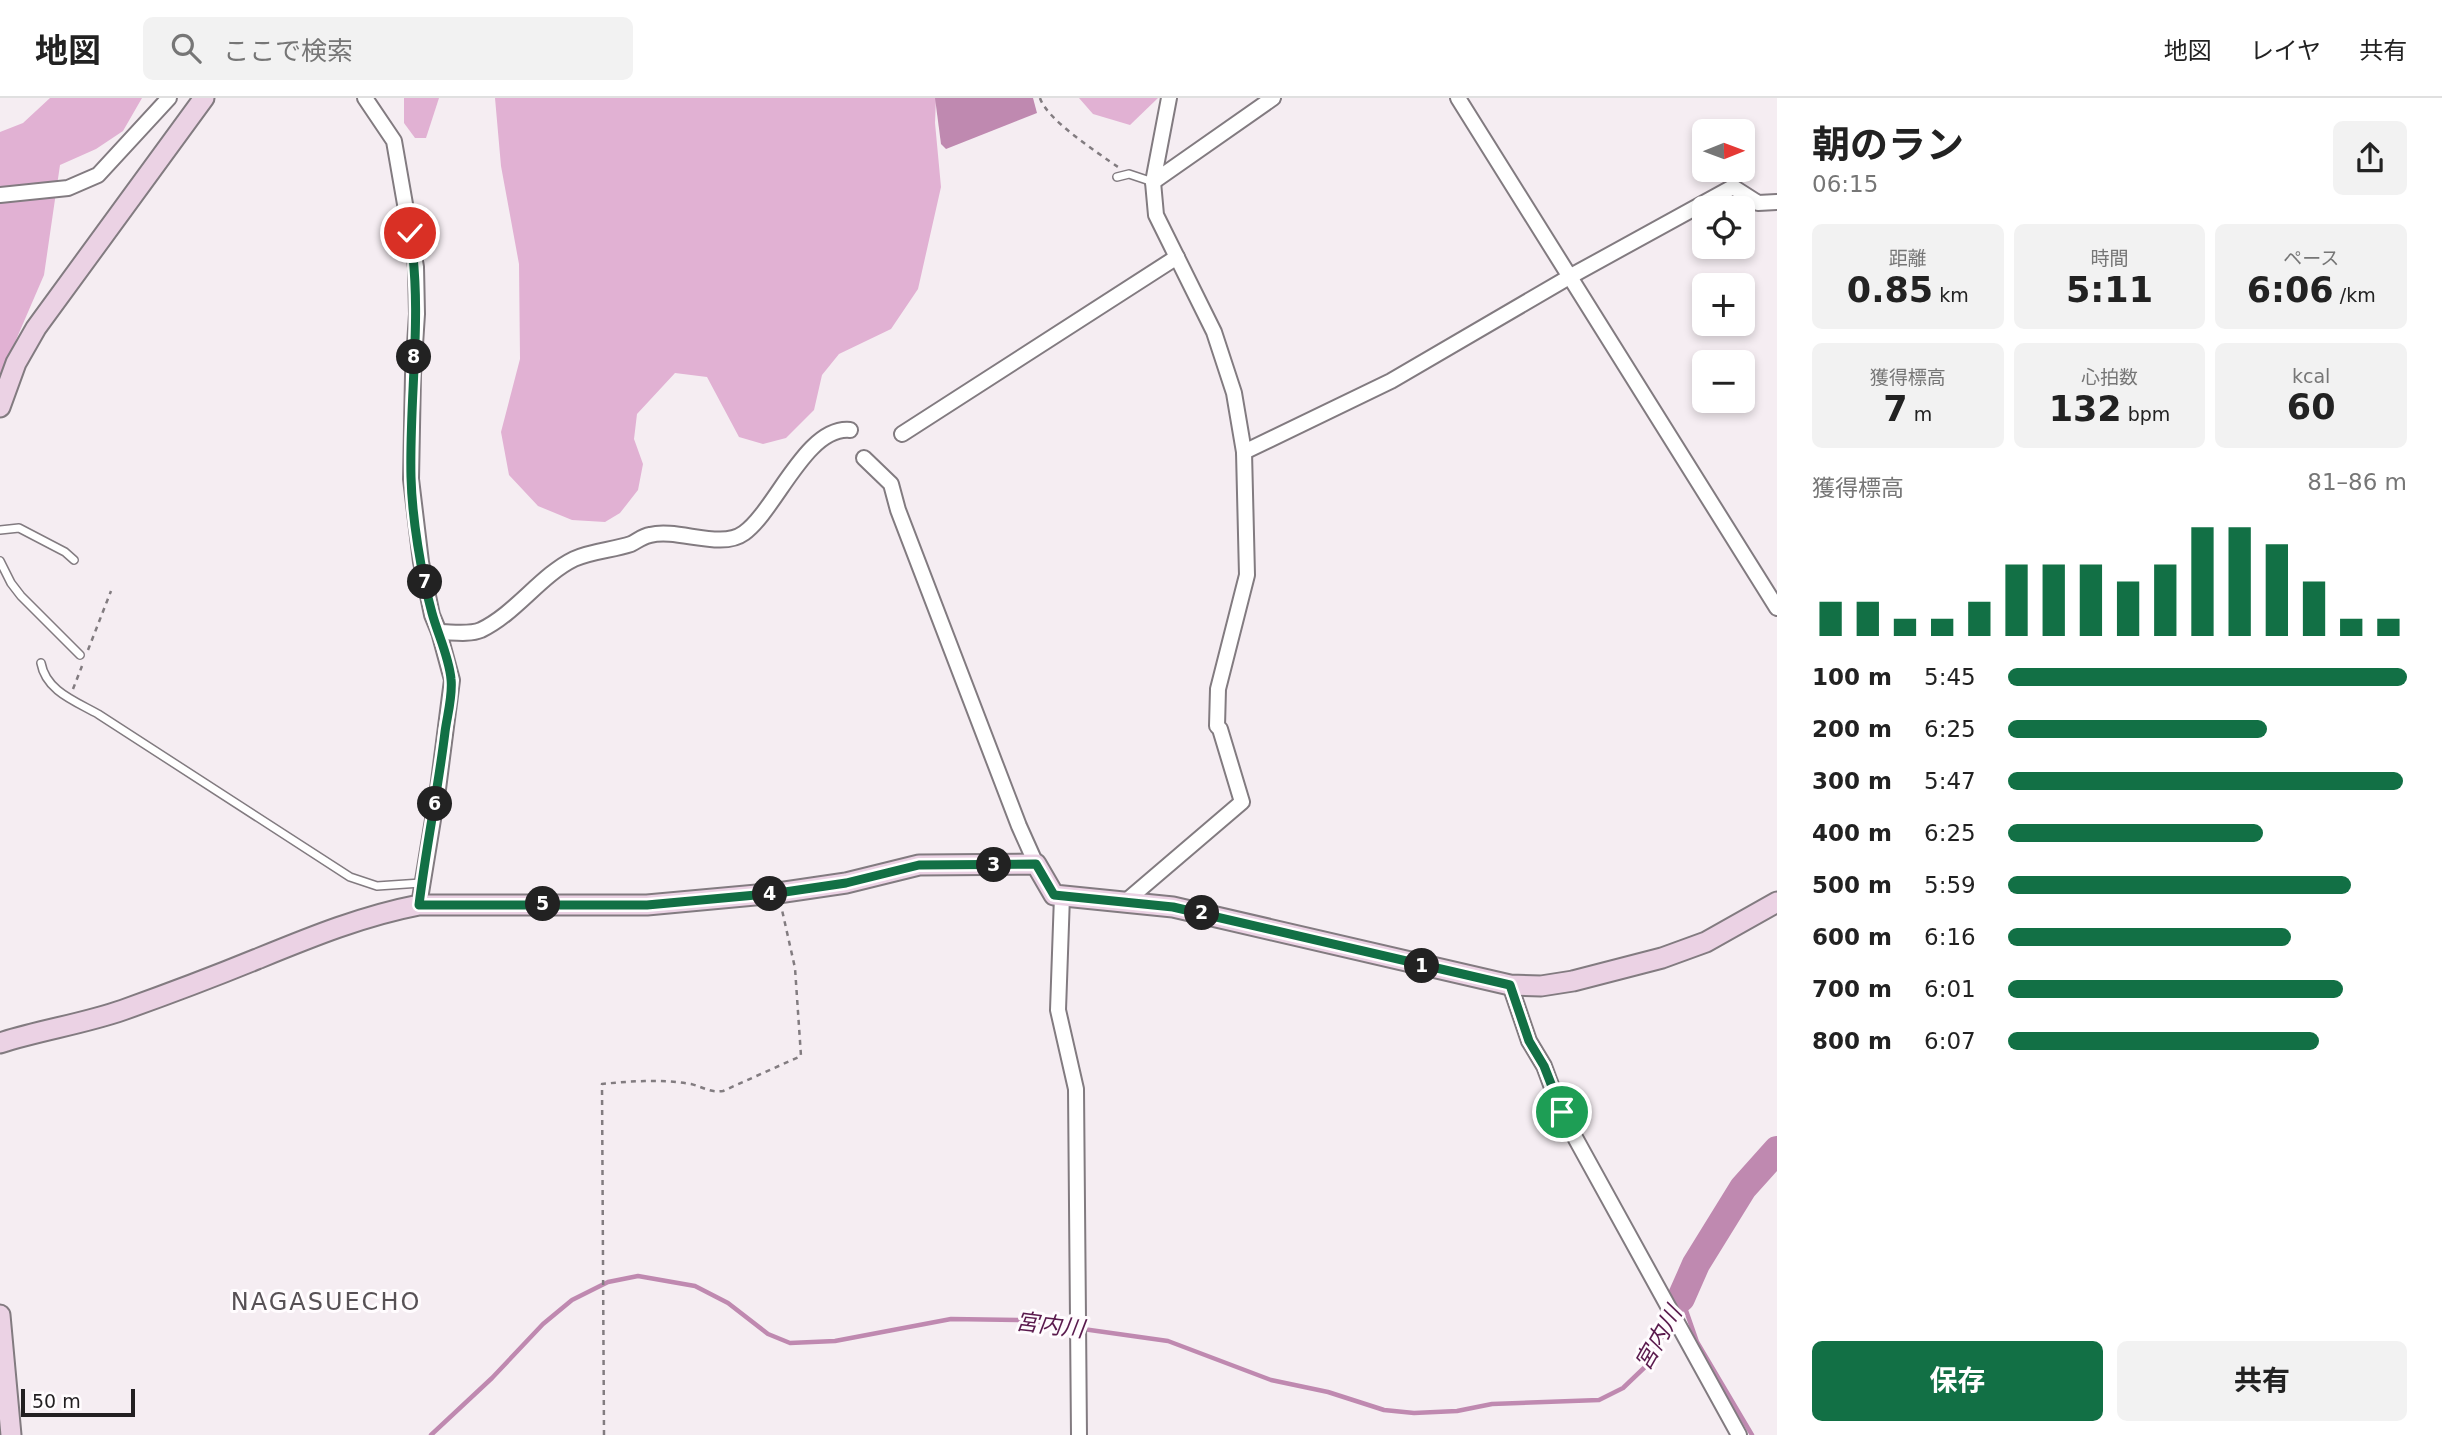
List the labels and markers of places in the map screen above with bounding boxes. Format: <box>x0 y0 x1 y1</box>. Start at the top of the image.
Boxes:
pin <box>380 203 440 263</box>
pin: 8 <box>396 340 432 374</box>
pin: 7 <box>408 564 442 600</box>
pin: 6 <box>418 786 452 822</box>
pin: 3 <box>976 848 1012 882</box>
pin: 4 <box>752 876 788 912</box>
pin: 5 <box>526 886 560 922</box>
pin: 2 <box>1184 896 1220 930</box>
pin: 1 <box>1404 948 1440 984</box>
pin <box>1532 1082 1592 1142</box>

